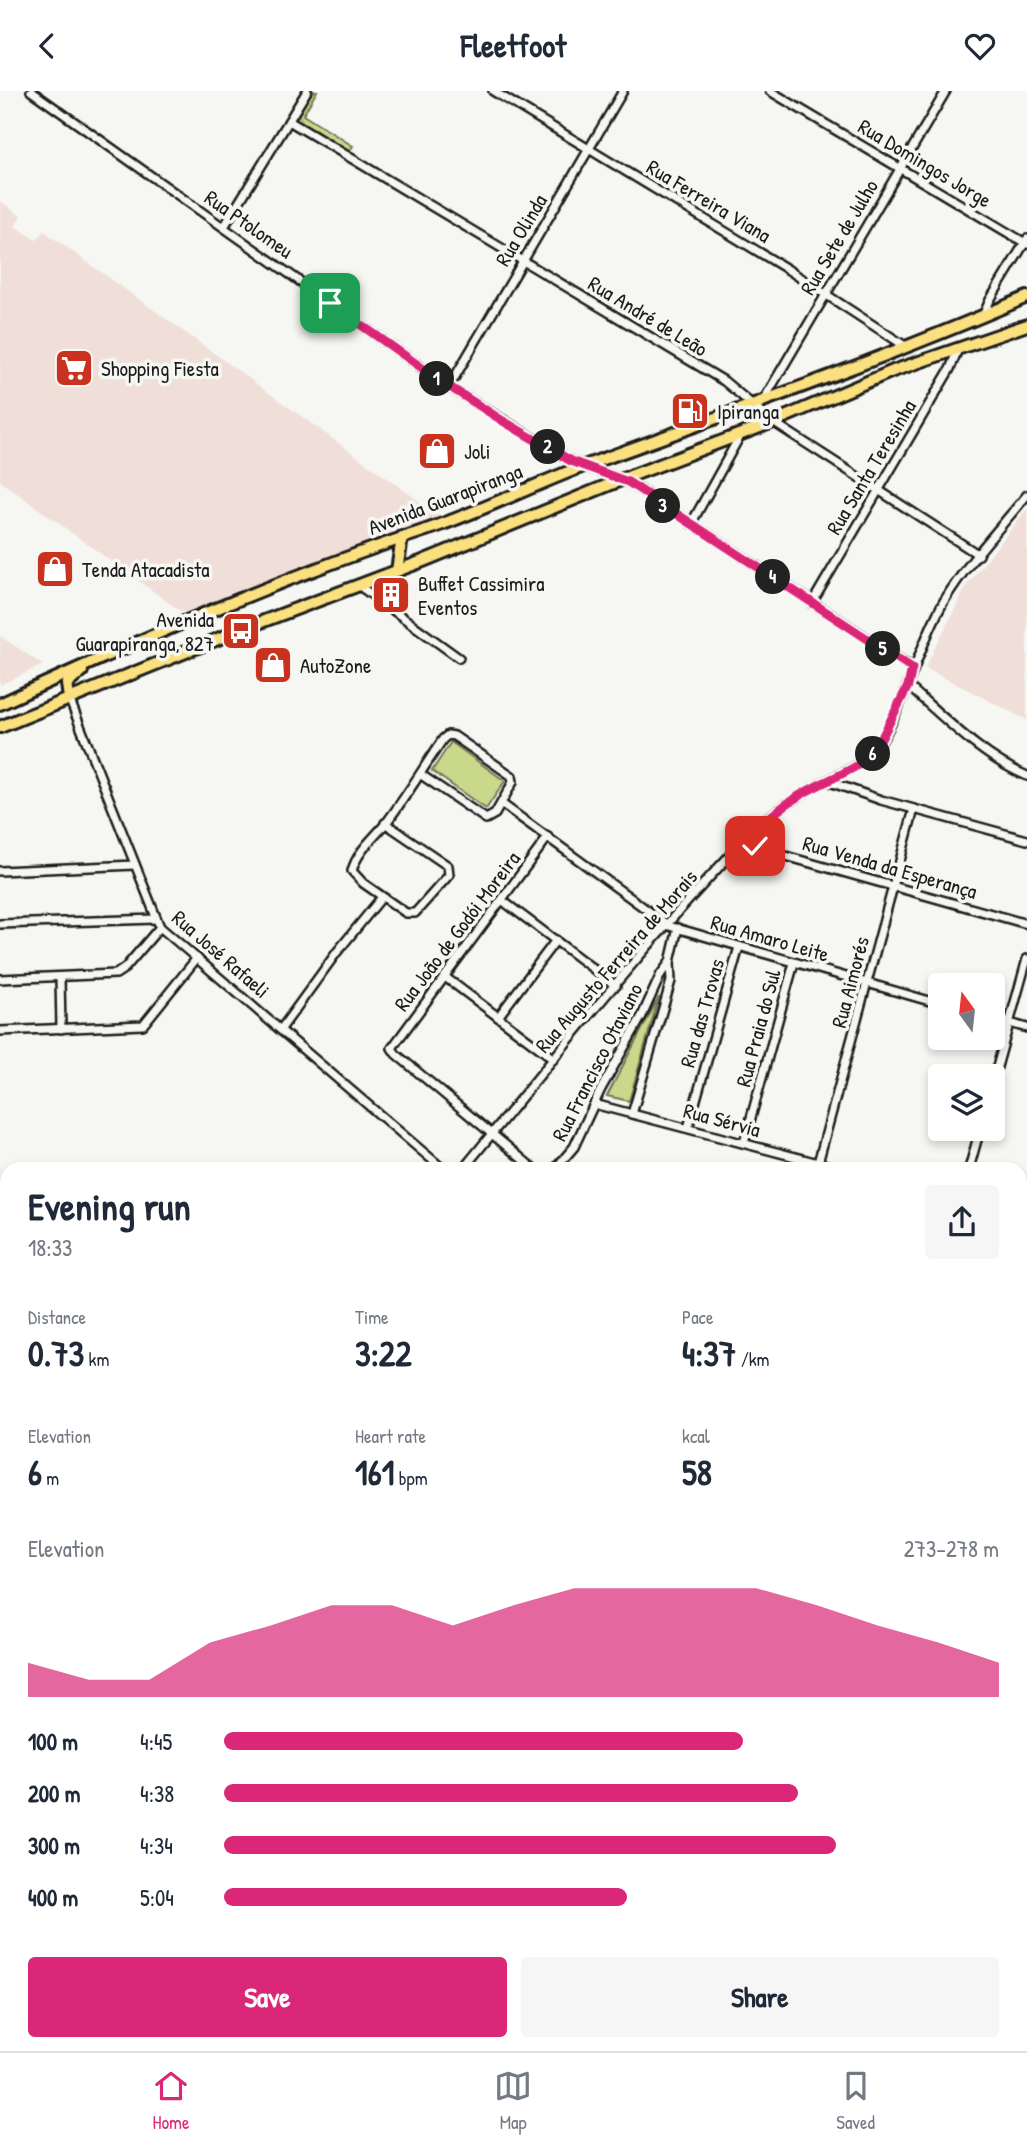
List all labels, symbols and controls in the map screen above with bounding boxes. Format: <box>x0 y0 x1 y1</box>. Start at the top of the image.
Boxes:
text: Fleetfoot <box>461 24 566 67</box>
icon: back <box>28 27 66 65</box>
icon: heart <box>961 27 999 65</box>
street label: Rua Domingos Jorge <box>853 112 997 214</box>
street label: Rua Ferreira Viana <box>641 152 777 250</box>
street label: Rua Sete de Julho <box>793 174 885 300</box>
street label: Rua Ptolomeu <box>199 183 300 265</box>
street label: Rua Olinda <box>488 189 554 271</box>
street label: Rua André de Leão <box>583 269 713 363</box>
pin <box>300 273 360 333</box>
icon: arrive <box>311 284 349 322</box>
supermarket icon: Shopping Fiesta <box>53 347 95 389</box>
place label: Shopping Fiesta <box>101 354 219 383</box>
pin: 1 <box>420 361 454 397</box>
text: 1 <box>433 365 440 391</box>
fuel station icon: Ipiranga <box>669 390 711 432</box>
street label: Rua Santa Teresinha <box>819 394 923 540</box>
place label: Ipiranga <box>717 397 779 426</box>
pin: 2 <box>530 429 566 465</box>
shop icon: Joli <box>416 430 458 472</box>
text: 2 <box>543 433 552 459</box>
place label: Joli <box>464 437 491 466</box>
street label: Avenida Guarapiranga <box>364 456 526 542</box>
pin: 3 <box>646 489 680 523</box>
text: 3 <box>658 492 667 518</box>
shop icon: Tenda Atacadista <box>34 548 76 590</box>
place label: Tenda Atacadista <box>82 555 209 584</box>
pin: 4 <box>756 559 790 595</box>
text: 4 <box>769 563 776 589</box>
place label: Buffet Cassimira Eventos <box>418 569 544 622</box>
building icon: Buffet Cassimira Eventos <box>370 574 412 616</box>
place label: Avenida Guarapiranga, 827 <box>76 605 214 658</box>
bus stop icon: Avenida Guarapiranga, 827 <box>220 610 262 652</box>
pin: 5 <box>866 631 900 667</box>
text: 5 <box>878 635 887 661</box>
shop icon: AutoZone <box>252 644 294 686</box>
place label: AutoZone <box>300 651 371 680</box>
pin: 6 <box>856 737 890 771</box>
text: 6 <box>869 740 876 766</box>
pin <box>725 816 785 876</box>
icon: check <box>736 827 774 865</box>
street label: Rua Venda da Esperança <box>799 828 981 906</box>
street label: Rua João de Godói Moreira <box>387 845 527 1017</box>
street label: Rua Augusto Ferreira de Morais <box>528 863 704 1059</box>
street label: Rua José Rafaeli <box>166 903 276 1005</box>
street label: Rua Amaro Leite <box>708 907 832 969</box>
street label: Rua Aimorés <box>824 933 876 1031</box>
street label: Rua das Trovas <box>673 955 731 1071</box>
street label: Rua Praia do Sul <box>728 966 788 1090</box>
north arrow <box>928 973 1004 1050</box>
map controls <box>928 973 1005 1141</box>
street label: Rua Francisco Otaviano <box>545 978 649 1146</box>
button: layers <box>928 1064 1005 1141</box>
street label: Rua Sérvia <box>680 1096 764 1144</box>
text: Evening run <box>28 1180 191 1232</box>
button: share <box>925 1185 999 1259</box>
text: 18:33 <box>28 1232 72 1263</box>
text: Distance <box>28 1304 86 1330</box>
text: Time <box>355 1304 389 1330</box>
text: Pace <box>682 1304 714 1330</box>
text: 0.73 <box>28 1330 84 1377</box>
text: 3:22 <box>355 1330 412 1377</box>
text: 4:37 <box>682 1330 736 1377</box>
text: km <box>84 1346 109 1372</box>
text: /km <box>736 1346 769 1372</box>
text: Elevation <box>28 1423 91 1449</box>
text: Heart rate <box>355 1423 426 1449</box>
text: kcal <box>682 1423 710 1449</box>
text: 6 <box>28 1449 42 1496</box>
text: 161 <box>355 1449 394 1496</box>
text: 58 <box>682 1449 712 1496</box>
text: m <box>42 1465 59 1491</box>
text: bpm <box>394 1465 428 1491</box>
text: Elevation <box>28 1533 104 1564</box>
text: 273–278 m <box>904 1533 999 1564</box>
text: 100 m <box>28 1726 78 1757</box>
text: 4:45 <box>140 1726 172 1757</box>
text: 200 m <box>28 1778 80 1809</box>
text: 4:38 <box>140 1778 174 1809</box>
text: 300 m <box>28 1830 80 1861</box>
text: 4:34 <box>140 1830 173 1861</box>
text: 400 m <box>28 1882 78 1913</box>
text: 5:04 <box>140 1882 174 1913</box>
button: Save <box>28 1957 507 2037</box>
button: Share <box>521 1957 999 2037</box>
tab: Home <box>152 2067 190 2135</box>
tab: Map <box>494 2067 532 2135</box>
tab: Saved <box>836 2067 875 2135</box>

